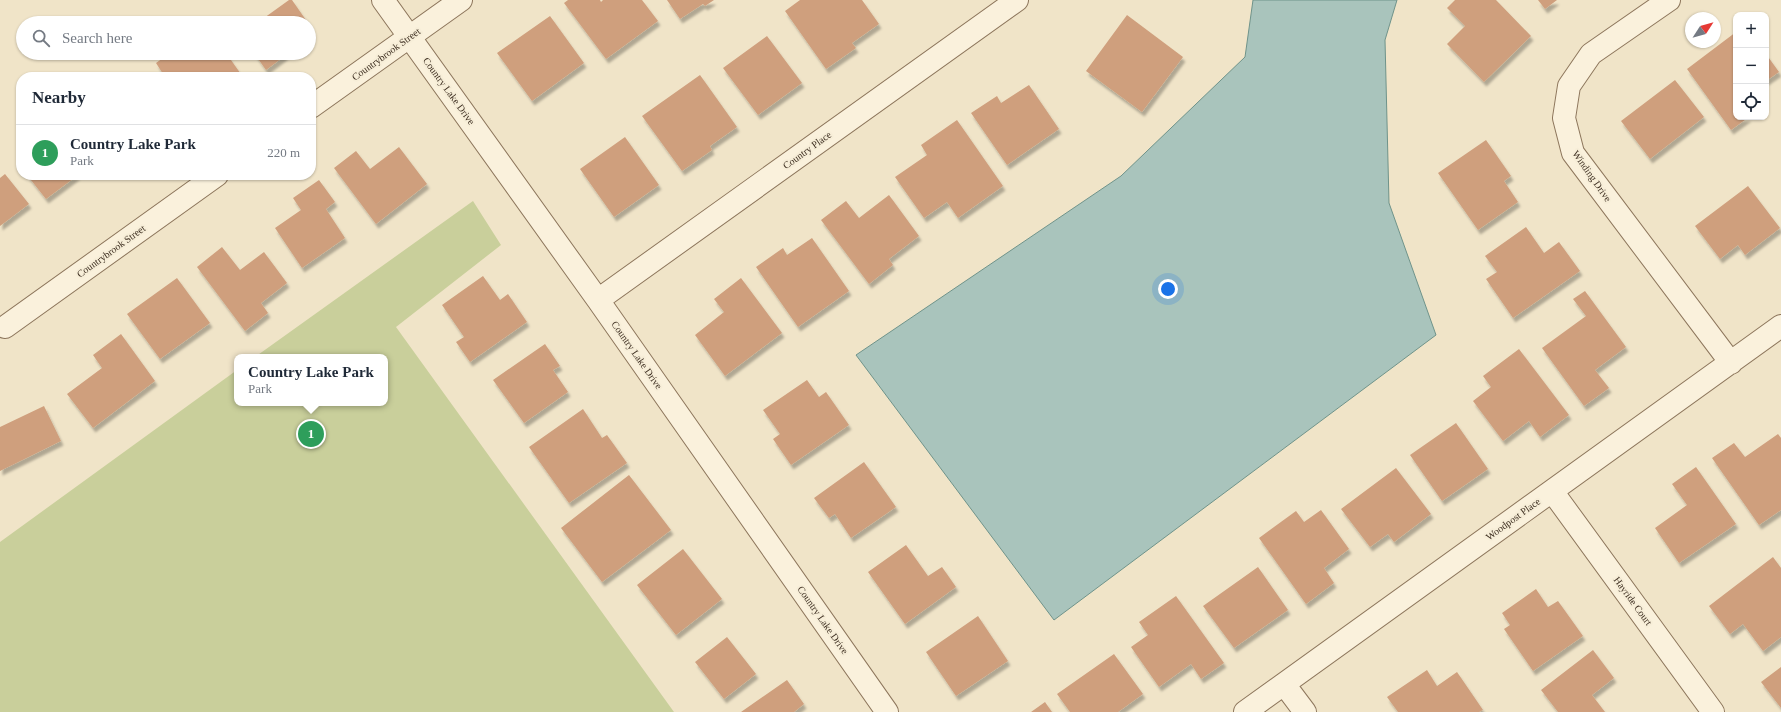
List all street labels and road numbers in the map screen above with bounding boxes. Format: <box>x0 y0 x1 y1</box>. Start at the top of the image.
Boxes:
street label: Countrybrook Street <box>350 25 423 83</box>
street label: Country Lake Drive <box>421 55 477 127</box>
street label: Country Place <box>781 128 834 171</box>
street label: Winding Drive <box>1570 148 1614 204</box>
street label: Countrybrook Street <box>75 222 148 280</box>
street label: Country Lake Drive <box>609 319 665 392</box>
street label: Woodpost Place <box>1484 495 1543 542</box>
street label: Hayride Court <box>1612 575 1654 628</box>
street label: Country Lake Drive <box>795 584 851 657</box>

